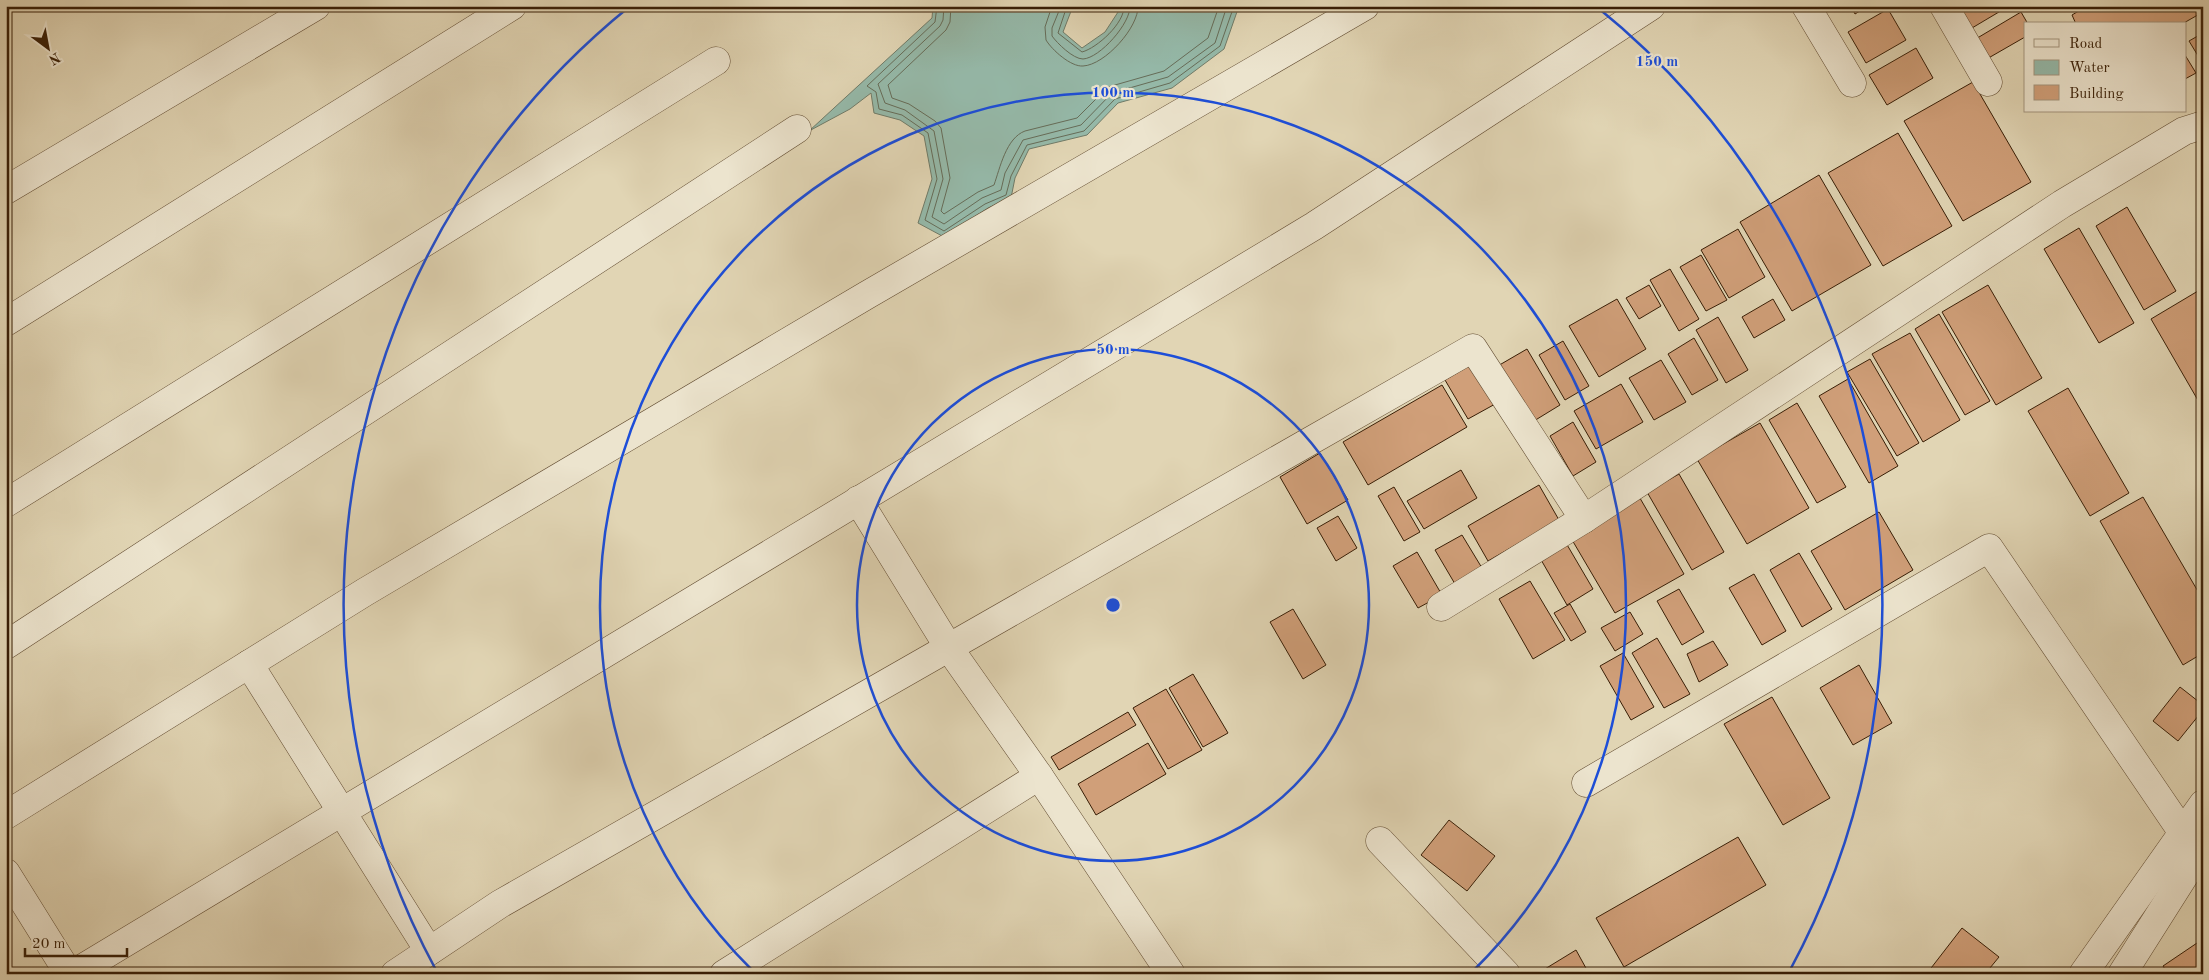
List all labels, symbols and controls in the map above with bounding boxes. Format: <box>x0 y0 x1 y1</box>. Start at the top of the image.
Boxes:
north arrow <box>22 22 72 72</box>
legend <box>2024 22 2186 112</box>
text: Road <box>2069 37 2103 52</box>
text: N <box>46 49 63 67</box>
text: 150 m <box>1636 55 1678 70</box>
text: Water <box>2069 61 2110 76</box>
text: 100 m <box>1092 86 1134 101</box>
text: Building <box>2069 87 2124 102</box>
text: 50 m <box>1096 343 1130 358</box>
centre of rings <box>1104 596 1122 614</box>
scale bar <box>25 925 128 957</box>
text: 20 m <box>32 937 66 952</box>

